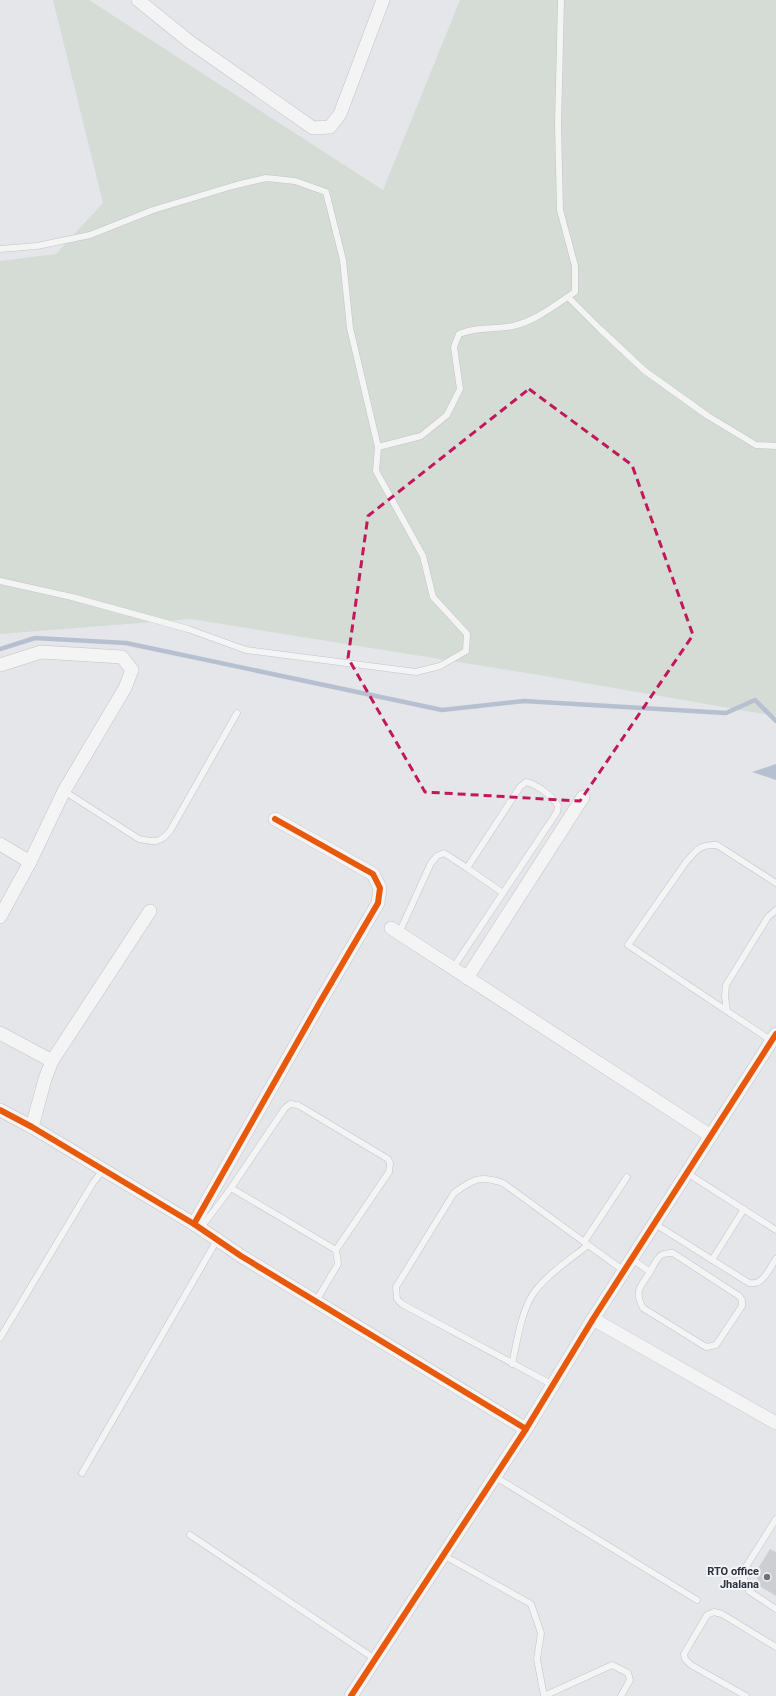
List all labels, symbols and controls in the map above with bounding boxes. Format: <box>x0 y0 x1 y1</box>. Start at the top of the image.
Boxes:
place label: RTO office Jhalana <box>707 1565 759 1591</box>
marker: RTO office Jhalana <box>762 1572 772 1582</box>

